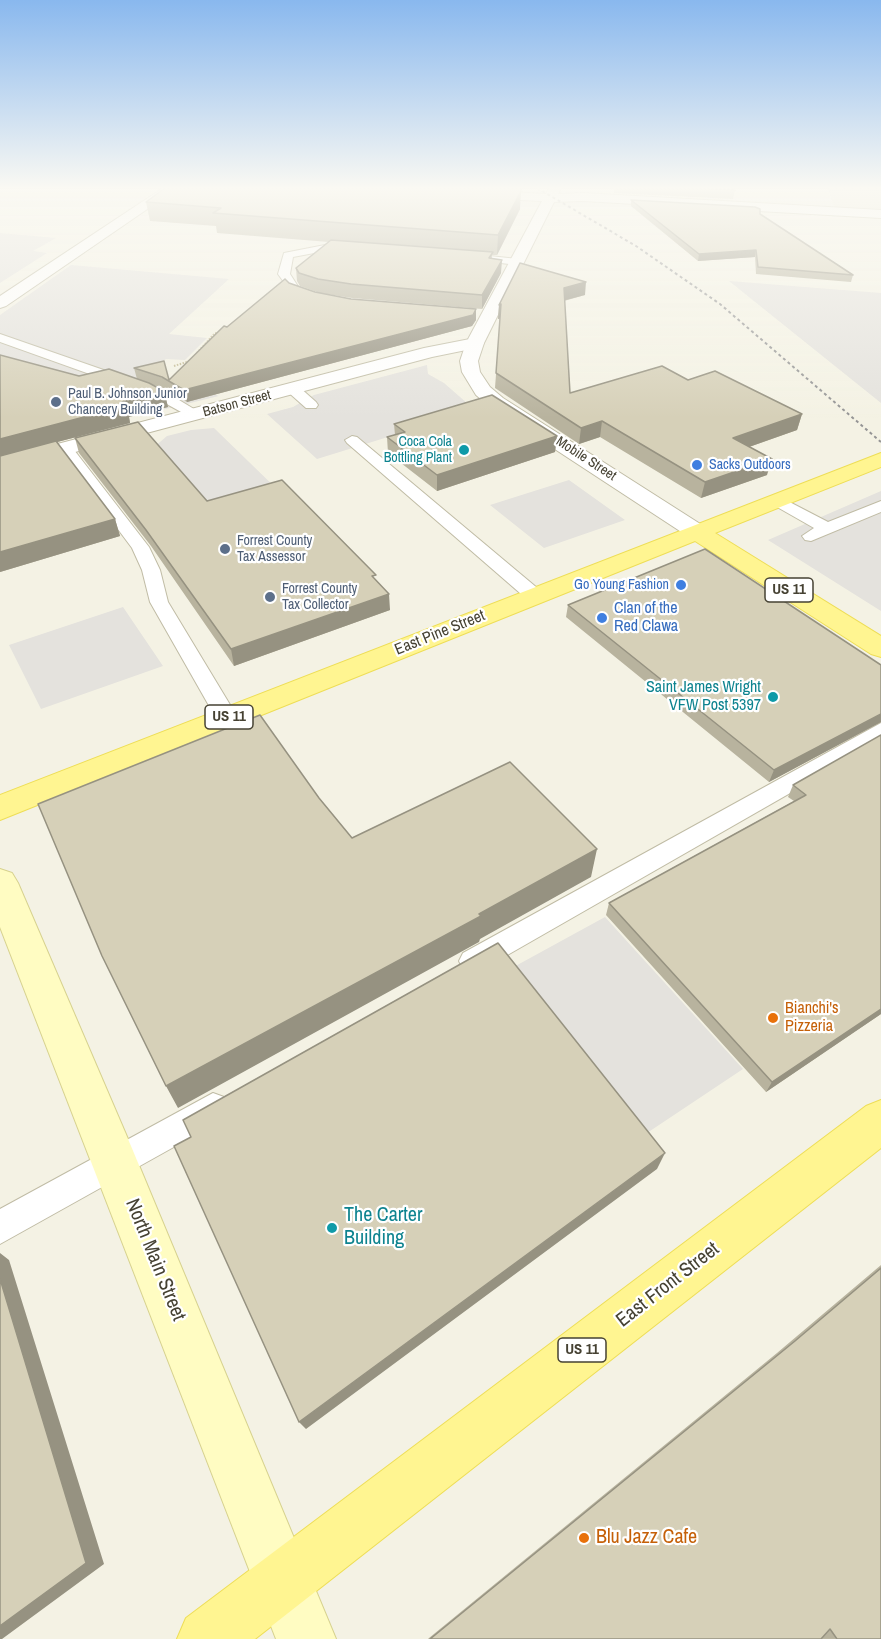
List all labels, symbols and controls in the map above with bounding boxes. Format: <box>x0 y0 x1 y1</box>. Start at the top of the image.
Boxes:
place label: Paul B. Johnson Junior Chancery Building <box>68 386 187 418</box>
street label: Batson Street <box>201 387 273 421</box>
marker: Paul B. Johnson Junior Chancery Building <box>49 395 63 409</box>
street label: Mobile Street <box>553 433 619 485</box>
place label: Coca Cola Bottling Plant <box>384 434 452 466</box>
marker: Coca Cola Bottling Plant <box>457 443 471 457</box>
place label: Sacks Outdoors <box>709 457 791 473</box>
marker: Sacks Outdoors <box>690 458 704 472</box>
place label: Forrest County Tax Assessor <box>237 533 312 566</box>
marker: Forrest County Tax Assessor <box>218 542 232 556</box>
place label: Go Young Fashion <box>574 577 669 593</box>
marker: Go Young Fashion <box>674 578 688 592</box>
road number: US 11 <box>765 578 813 602</box>
place label: Forrest County Tax Collector <box>282 581 357 614</box>
marker: Forrest County Tax Collector <box>263 590 277 604</box>
place label: Clan of the Red Clawa <box>614 599 678 637</box>
street label: East Pine Street <box>392 606 488 660</box>
marker: Clan of the Red Clawa <box>595 611 609 625</box>
place label: Saint James Wright VFW Post 5397 <box>646 678 761 716</box>
marker: Saint James Wright VFW Post 5397 <box>766 690 780 704</box>
road number: US 11 <box>205 705 253 729</box>
place label: Bianchi's Pizzeria <box>785 999 839 1037</box>
marker: Bianchi's Pizzeria <box>766 1011 780 1025</box>
street label: North Main Street <box>120 1195 190 1325</box>
place label: The Carter Building <box>344 1204 422 1251</box>
marker: The Carter Building <box>325 1221 339 1235</box>
street label: East Front Street <box>612 1237 724 1333</box>
road number: US 11 <box>558 1338 606 1362</box>
place label: Blu Jazz Cafe <box>596 1526 697 1550</box>
marker: Blu Jazz Cafe <box>577 1531 591 1545</box>

